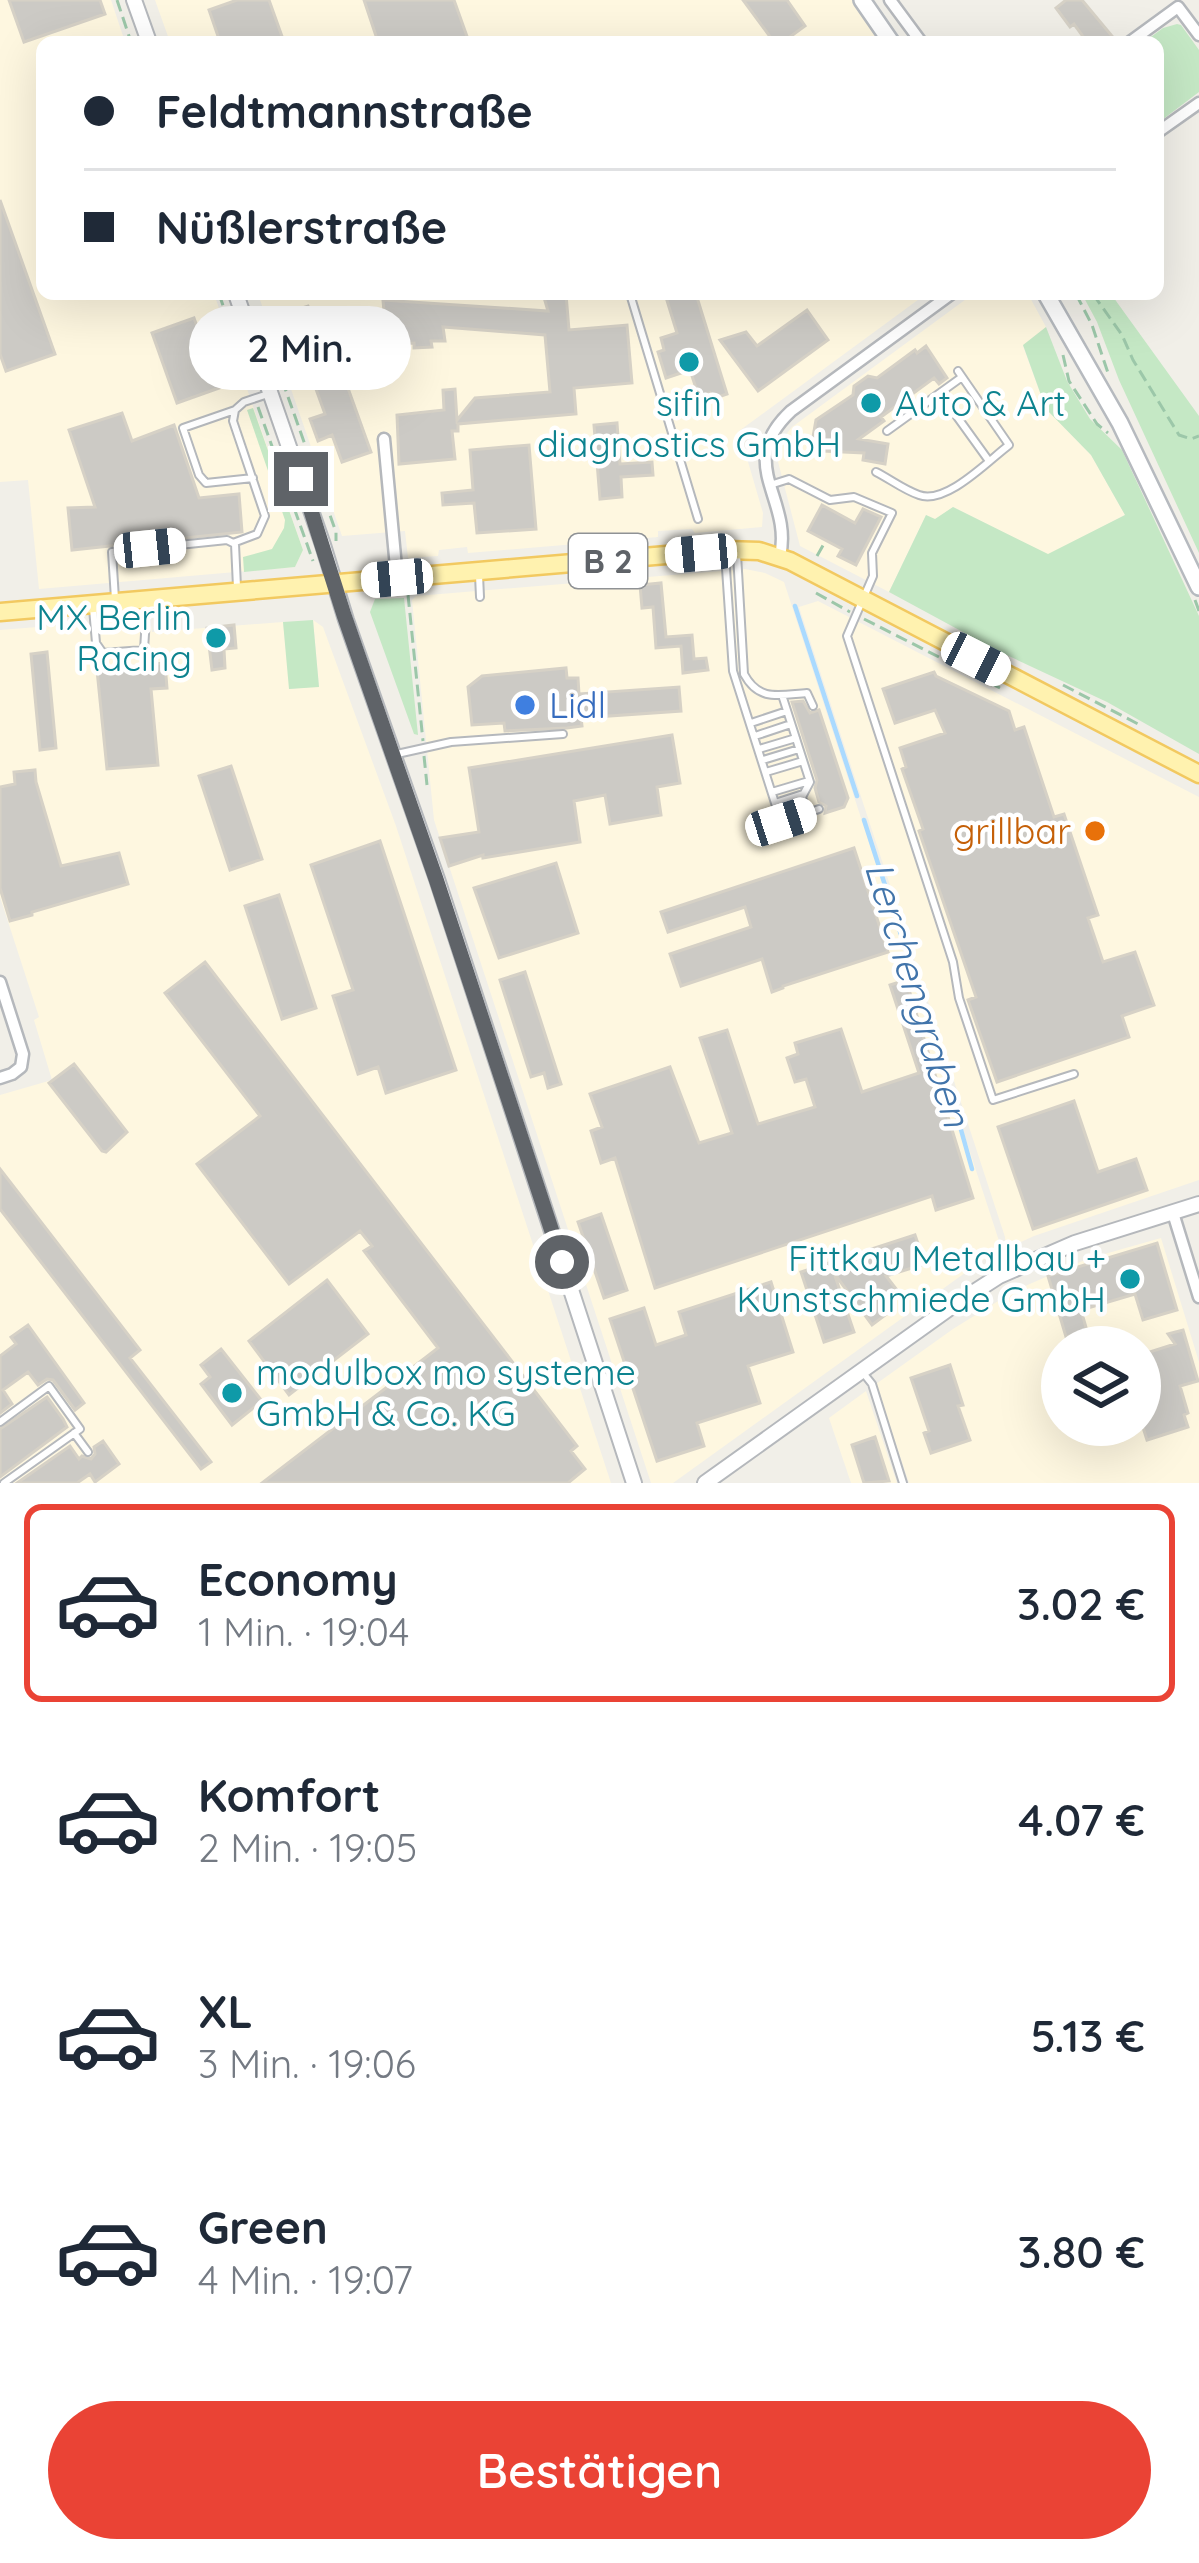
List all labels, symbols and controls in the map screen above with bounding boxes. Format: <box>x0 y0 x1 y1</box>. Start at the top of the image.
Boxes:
text: Feldtmannstraße <box>156 83 533 139</box>
text: Nüßlerstraße <box>156 199 447 255</box>
callout: 2 Min. <box>190 305 412 389</box>
text: 2 Min. <box>247 323 353 372</box>
marker: sifin diagnostics GmbH <box>676 349 702 375</box>
place label: sifin diagnostics GmbH <box>537 380 841 466</box>
place label: Auto & Art <box>895 380 1066 425</box>
marker: Auto & Art <box>858 390 884 416</box>
route end <box>274 452 328 506</box>
car <box>112 526 188 570</box>
car <box>664 532 738 574</box>
road number: B 2 <box>569 534 647 588</box>
car <box>360 557 434 599</box>
place label: MX Berlin Racing <box>36 594 192 680</box>
marker: MX Berlin Racing <box>203 625 229 651</box>
car <box>936 627 1016 691</box>
place label: Lidl <box>549 682 606 727</box>
marker: Lidl <box>512 692 538 718</box>
car <box>741 794 821 850</box>
place label: grillbar <box>953 808 1071 853</box>
marker: grillbar <box>1082 818 1108 844</box>
water label: Lerchengraben <box>855 855 982 1134</box>
route start <box>535 1235 589 1289</box>
place label: Fittkau Metallbau + Kunstschmiede GmbH <box>737 1235 1106 1321</box>
marker: Fittkau Metallbau + Kunstschmiede GmbH <box>1117 1266 1143 1292</box>
map controls <box>1041 1326 1161 1446</box>
button: layers <box>1041 1326 1161 1446</box>
place label: modulbox mo systeme GmbH & Co. KG <box>256 1349 636 1435</box>
marker: modulbox mo systeme GmbH & Co. KG <box>219 1380 245 1406</box>
icon: car <box>54 1549 162 1657</box>
text: Economy <box>198 1551 398 1607</box>
text: 3.02 € <box>1017 1575 1145 1631</box>
text: 1 Min. · 19:04 <box>198 1607 409 1656</box>
icon: car <box>54 1765 162 1873</box>
text: Komfort <box>198 1767 380 1823</box>
text: 4.07 € <box>1018 1791 1145 1847</box>
text: 2 Min. · 19:05 <box>198 1823 417 1872</box>
icon: car <box>54 1981 162 2089</box>
text: XL <box>198 1983 253 2039</box>
text: 5.13 € <box>1030 2007 1145 2063</box>
text: 3 Min. · 19:06 <box>198 2039 416 2088</box>
icon: car <box>54 2197 162 2305</box>
text: Green <box>198 2199 328 2255</box>
text: 3.80 € <box>1018 2223 1145 2279</box>
text: 4 Min. · 19:07 <box>198 2255 413 2304</box>
button: Bestätigen <box>48 2401 1151 2539</box>

